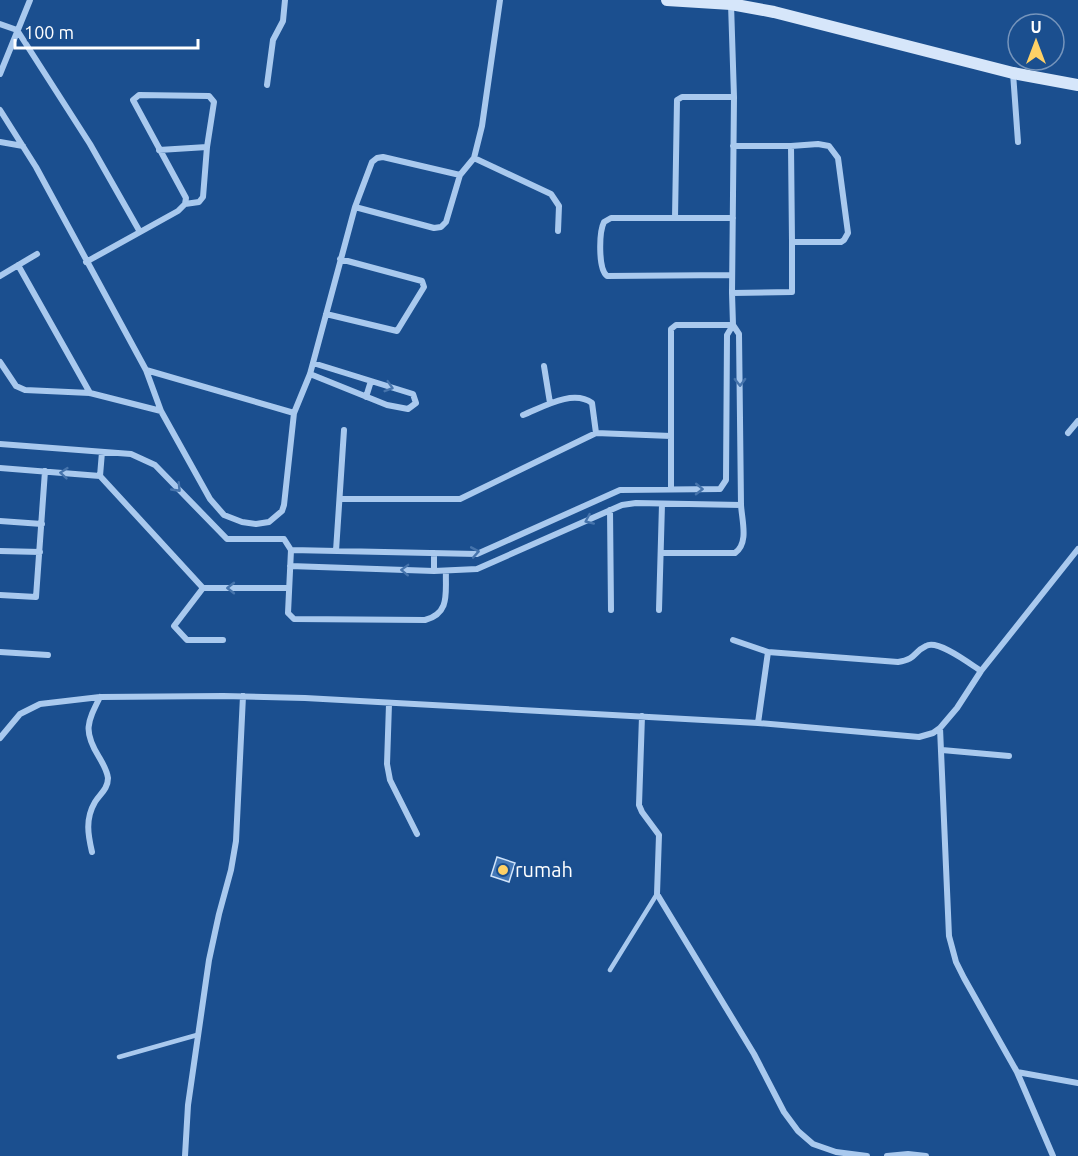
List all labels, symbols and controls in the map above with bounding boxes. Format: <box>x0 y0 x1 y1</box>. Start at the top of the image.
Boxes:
scale bar <box>15 12 198 50</box>
north arrow <box>1006 12 1066 72</box>
text: U <box>1030 18 1042 36</box>
text: 100 m <box>24 22 74 42</box>
one-way arrow <box>734 377 746 386</box>
one-way arrow <box>383 380 394 392</box>
one-way arrow <box>60 467 69 480</box>
one-way arrow <box>170 481 181 492</box>
one-way arrow <box>694 483 703 496</box>
one-way arrow <box>584 512 595 524</box>
one-way arrow <box>470 546 480 559</box>
one-way arrow <box>400 564 409 577</box>
one-way arrow <box>226 582 235 594</box>
place label: rumah <box>515 858 573 881</box>
marker: rumah <box>496 863 510 877</box>

